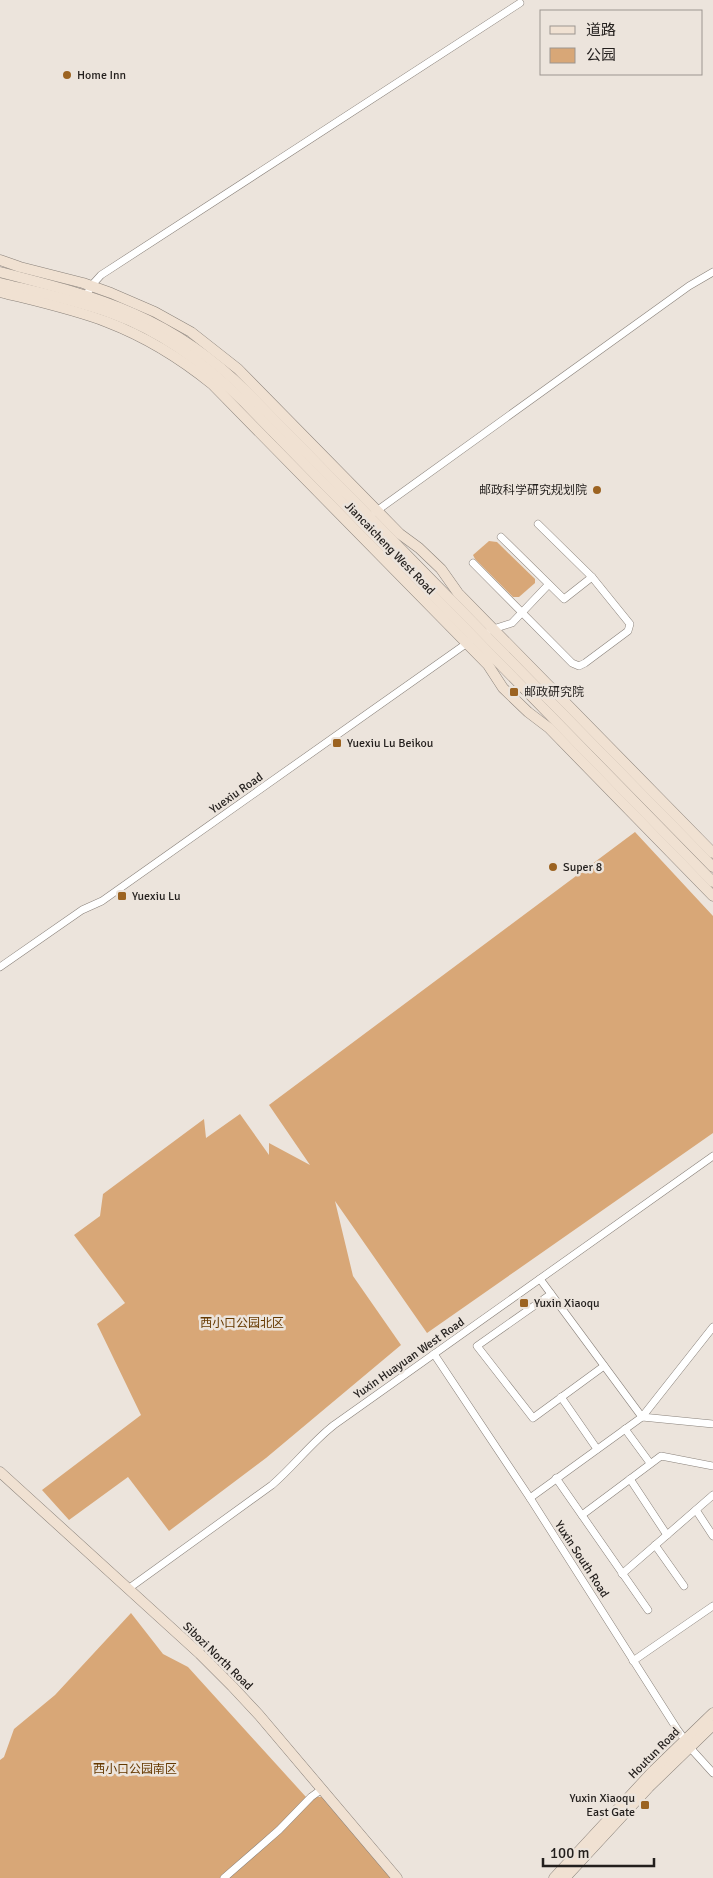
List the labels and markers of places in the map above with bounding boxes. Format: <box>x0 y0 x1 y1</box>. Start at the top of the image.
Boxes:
place label: Home Inn <box>77 68 126 83</box>
marker: Home Inn <box>61 69 73 81</box>
place label: 邮政科学研究规划院 <box>479 483 587 498</box>
marker: 邮政科学研究规划院 <box>591 484 603 496</box>
place label: 邮政研究院 <box>524 685 584 700</box>
marker: 邮政研究院 <box>508 686 520 698</box>
place label: Yuexiu Lu Beikou <box>347 736 433 751</box>
marker: Yuexiu Lu Beikou <box>331 737 343 749</box>
place label: Super 8 <box>563 860 602 875</box>
marker: Super 8 <box>547 861 559 873</box>
place label: Yuexiu Lu <box>132 889 181 904</box>
marker: Yuexiu Lu <box>116 890 128 902</box>
place label: Yuxin Xiaoqu <box>534 1296 600 1311</box>
marker: Yuxin Xiaoqu <box>518 1297 530 1309</box>
place label: Yuxin Xiaoqu East Gate <box>569 1791 635 1820</box>
marker: Yuxin Xiaoqu East Gate <box>639 1799 651 1811</box>

